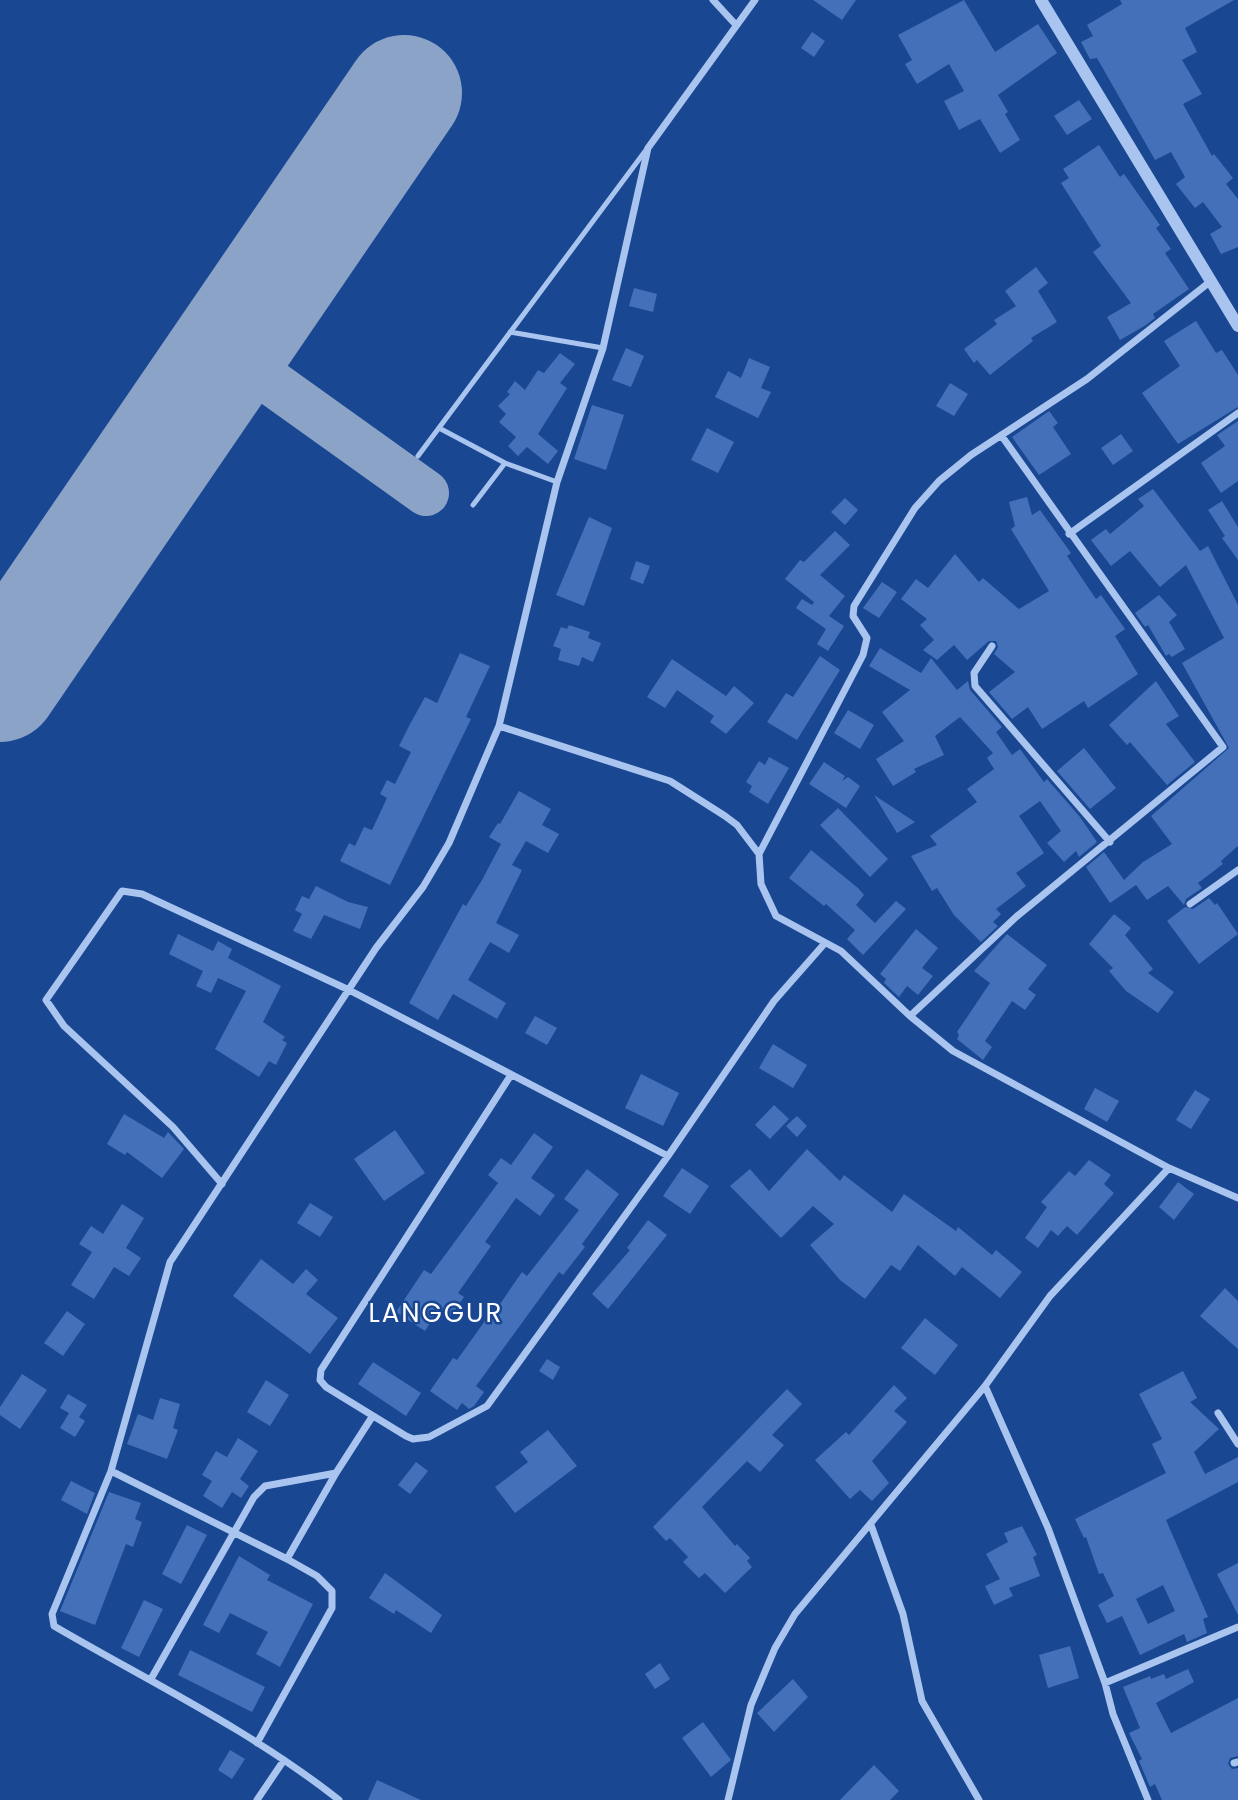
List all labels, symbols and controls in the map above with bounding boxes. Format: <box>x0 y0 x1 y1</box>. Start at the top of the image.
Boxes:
district label: LANGGUR <box>369 1295 503 1331</box>

